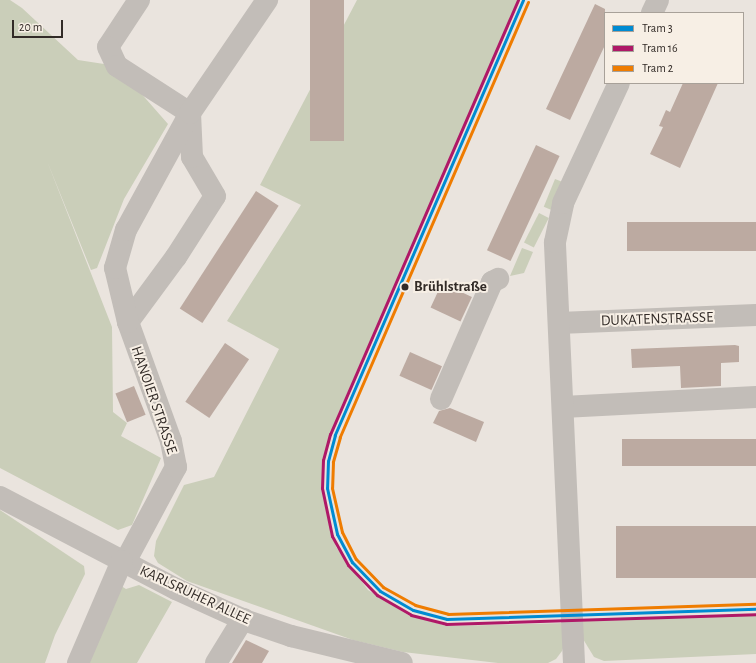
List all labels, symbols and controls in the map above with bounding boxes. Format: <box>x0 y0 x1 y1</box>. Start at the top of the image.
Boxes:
scale bar <box>14 12 65 38</box>
legend <box>604 12 744 84</box>
text: 20 m <box>19 21 42 33</box>
text: Tram 3 <box>642 22 673 34</box>
text: Tram 16 <box>642 42 678 54</box>
text: Tram 2 <box>642 62 673 74</box>
place label: Brühlstraße <box>414 278 487 296</box>
marker: Brühlstraße <box>399 281 411 293</box>
street label: DUKATENSTRASSE <box>600 308 714 330</box>
street label: HANOIER STRASSE <box>127 344 181 456</box>
street label: KARLSRUHER ALLEE <box>137 562 253 628</box>

